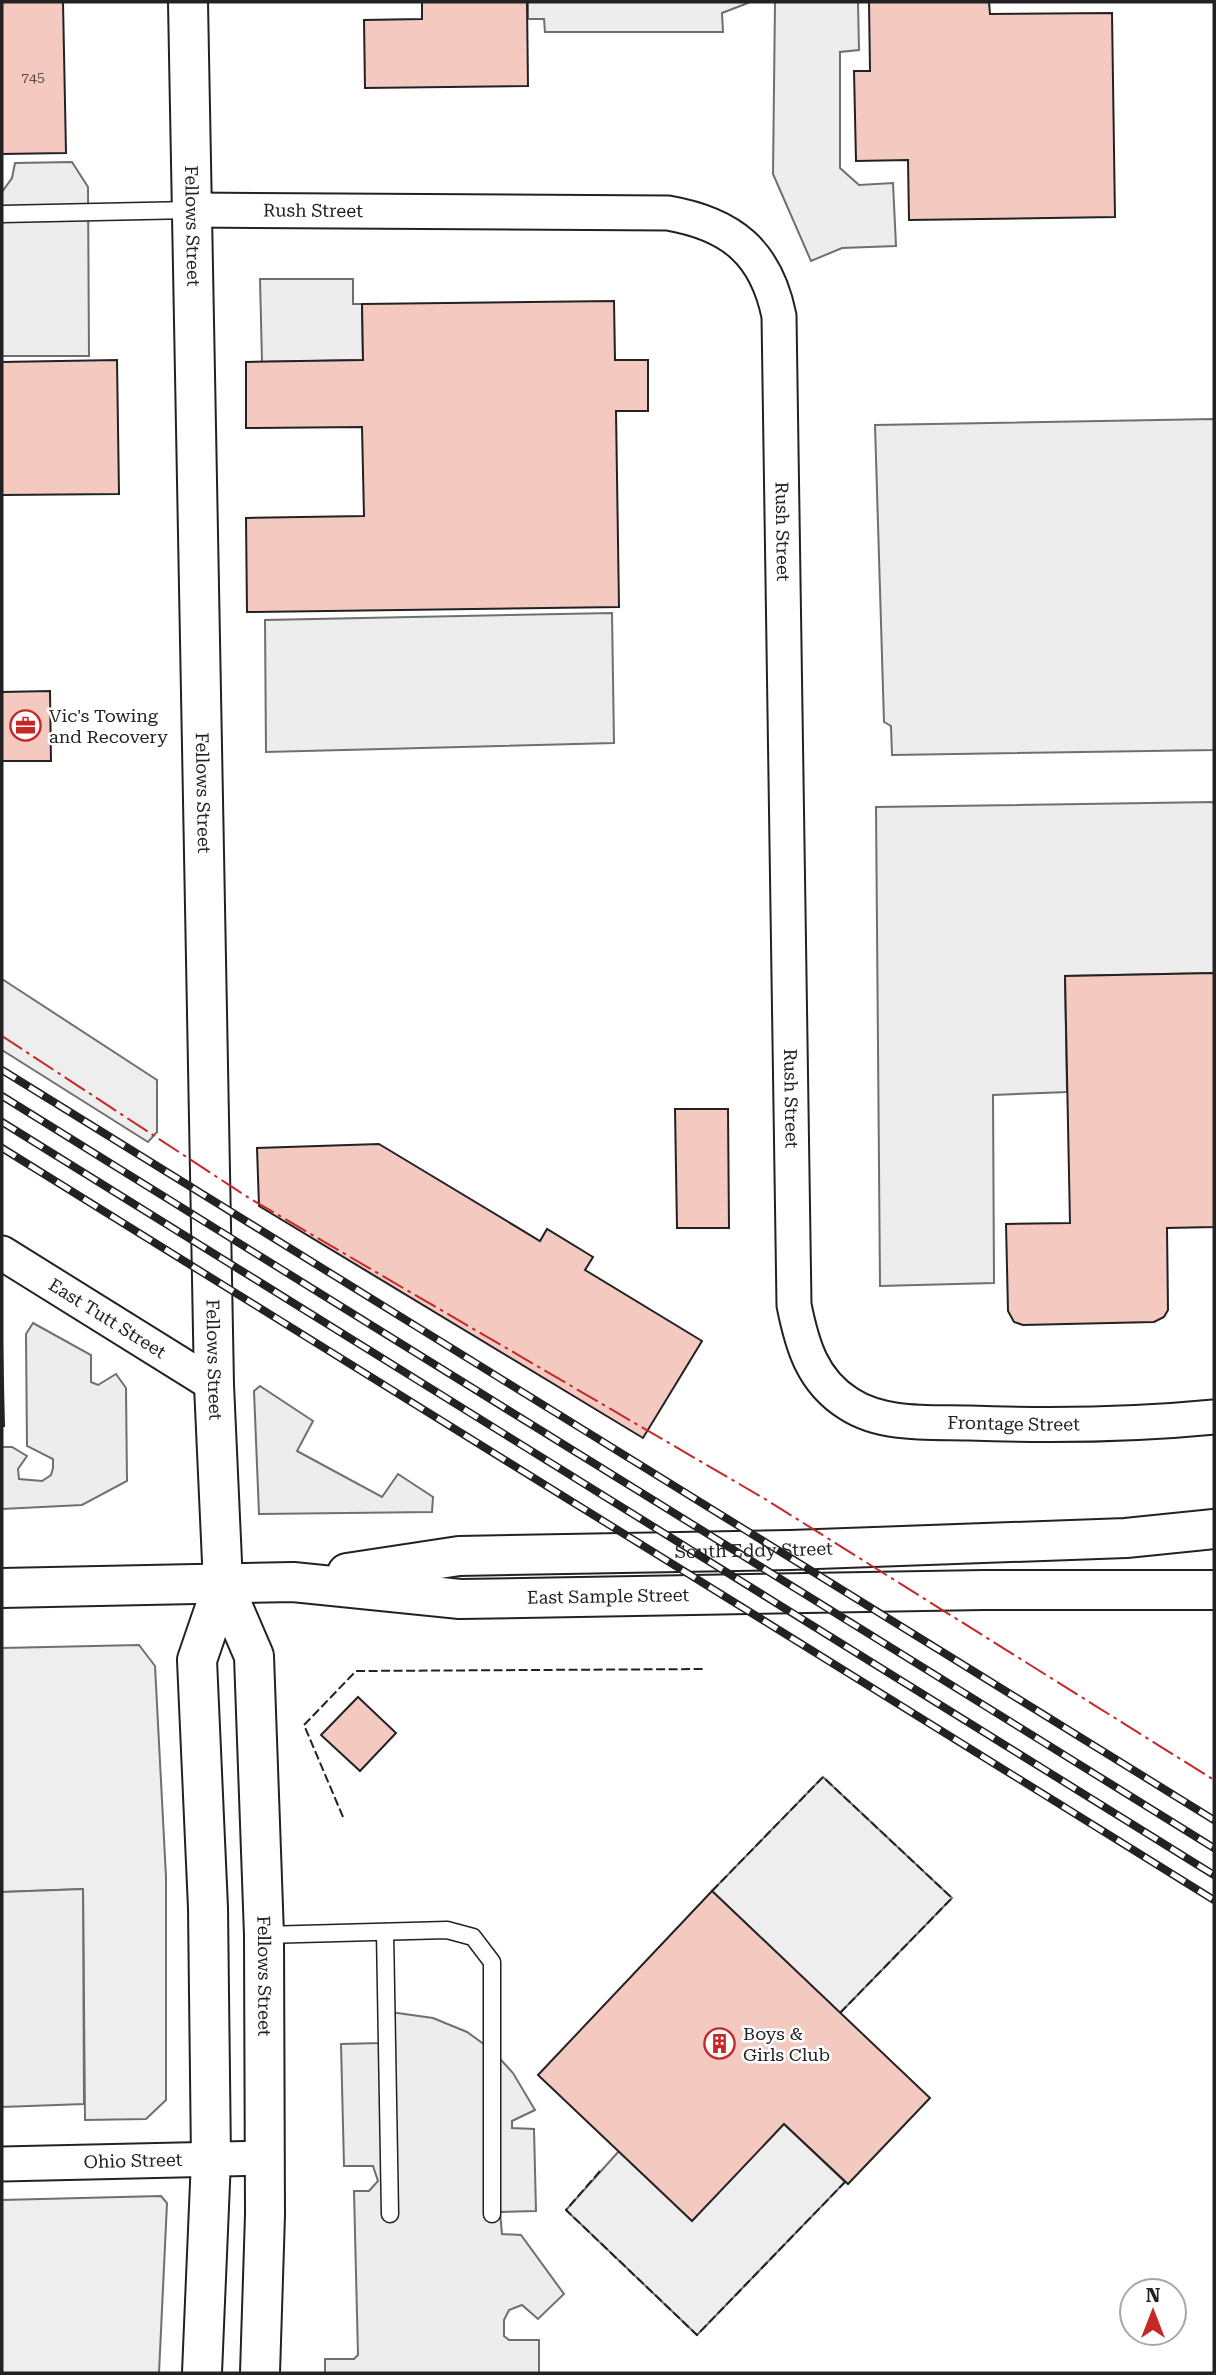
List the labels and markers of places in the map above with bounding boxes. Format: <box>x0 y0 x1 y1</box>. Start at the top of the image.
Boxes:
place label: Vic's Towing and Recovery <box>49 705 168 747</box>
office icon: Vic's Towing and Recovery <box>9 709 43 743</box>
place label: Boys & Girls Club <box>743 2023 830 2065</box>
building icon: Boys & Girls Club <box>703 2027 737 2061</box>

